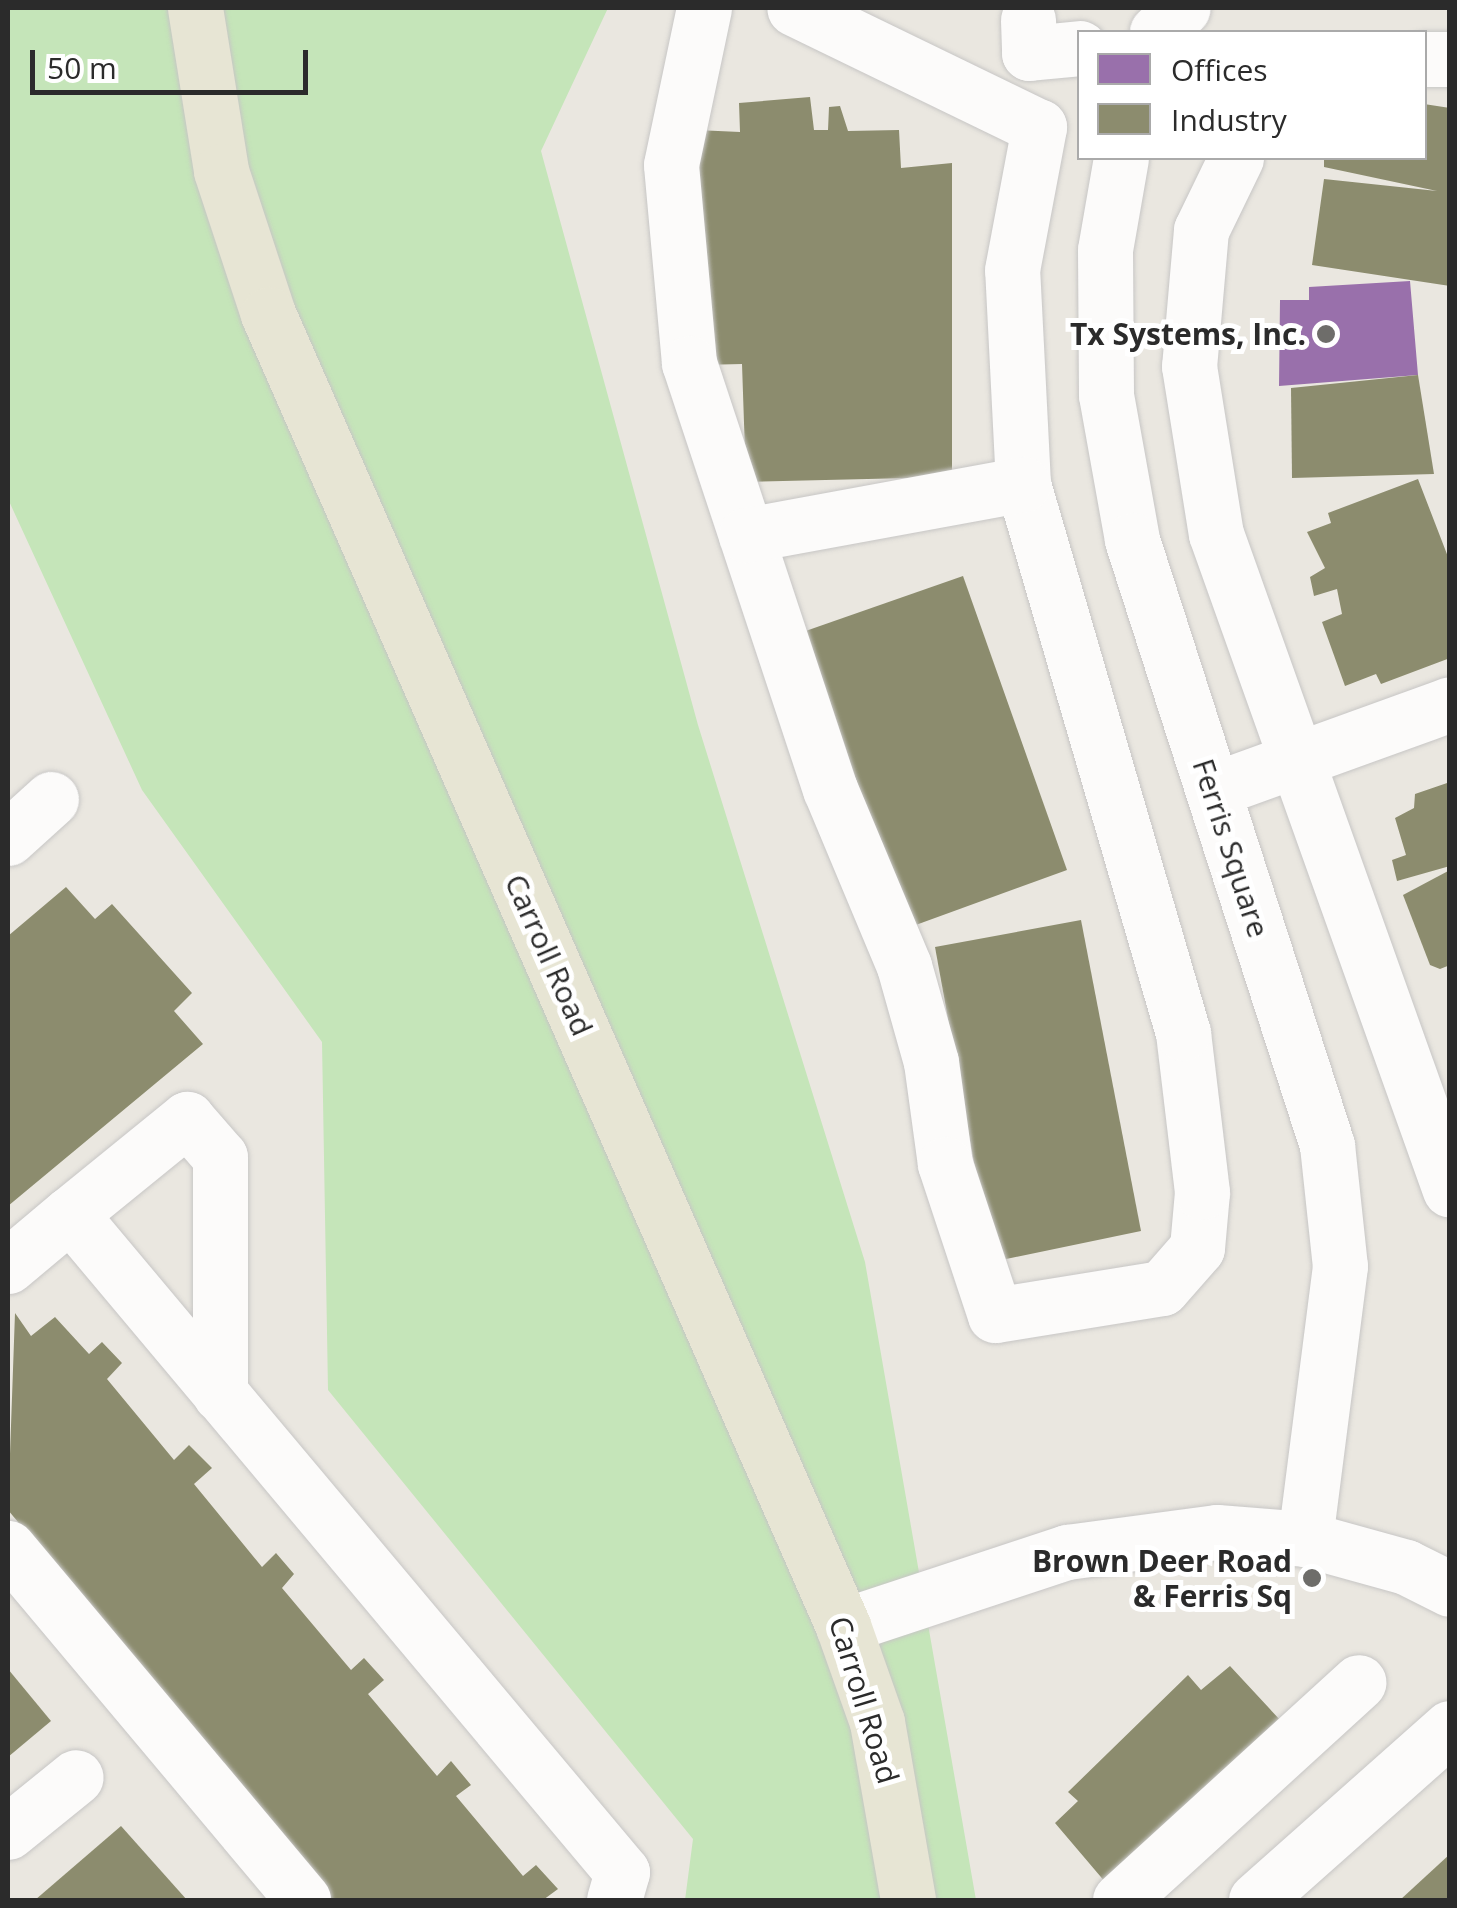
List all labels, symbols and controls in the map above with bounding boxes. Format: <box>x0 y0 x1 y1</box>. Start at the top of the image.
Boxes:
scale bar <box>35 30 312 92</box>
legend <box>1077 30 1427 160</box>
text: 50 m <box>47 47 117 88</box>
text: Offices <box>1171 49 1268 90</box>
text: Industry <box>1171 99 1287 140</box>
place label: Tx Systems, Inc. <box>1070 316 1306 352</box>
marker: Tx Systems, Inc. <box>1315 323 1337 345</box>
street label: Ferris Square <box>1185 754 1277 942</box>
street label: Carroll Road <box>497 869 601 1041</box>
place label: Brown Deer Road & Ferris Sq <box>1032 1543 1292 1614</box>
marker: Brown Deer Road & Ferris Sq <box>1301 1567 1323 1589</box>
street label: Carroll Road <box>822 1612 906 1788</box>

